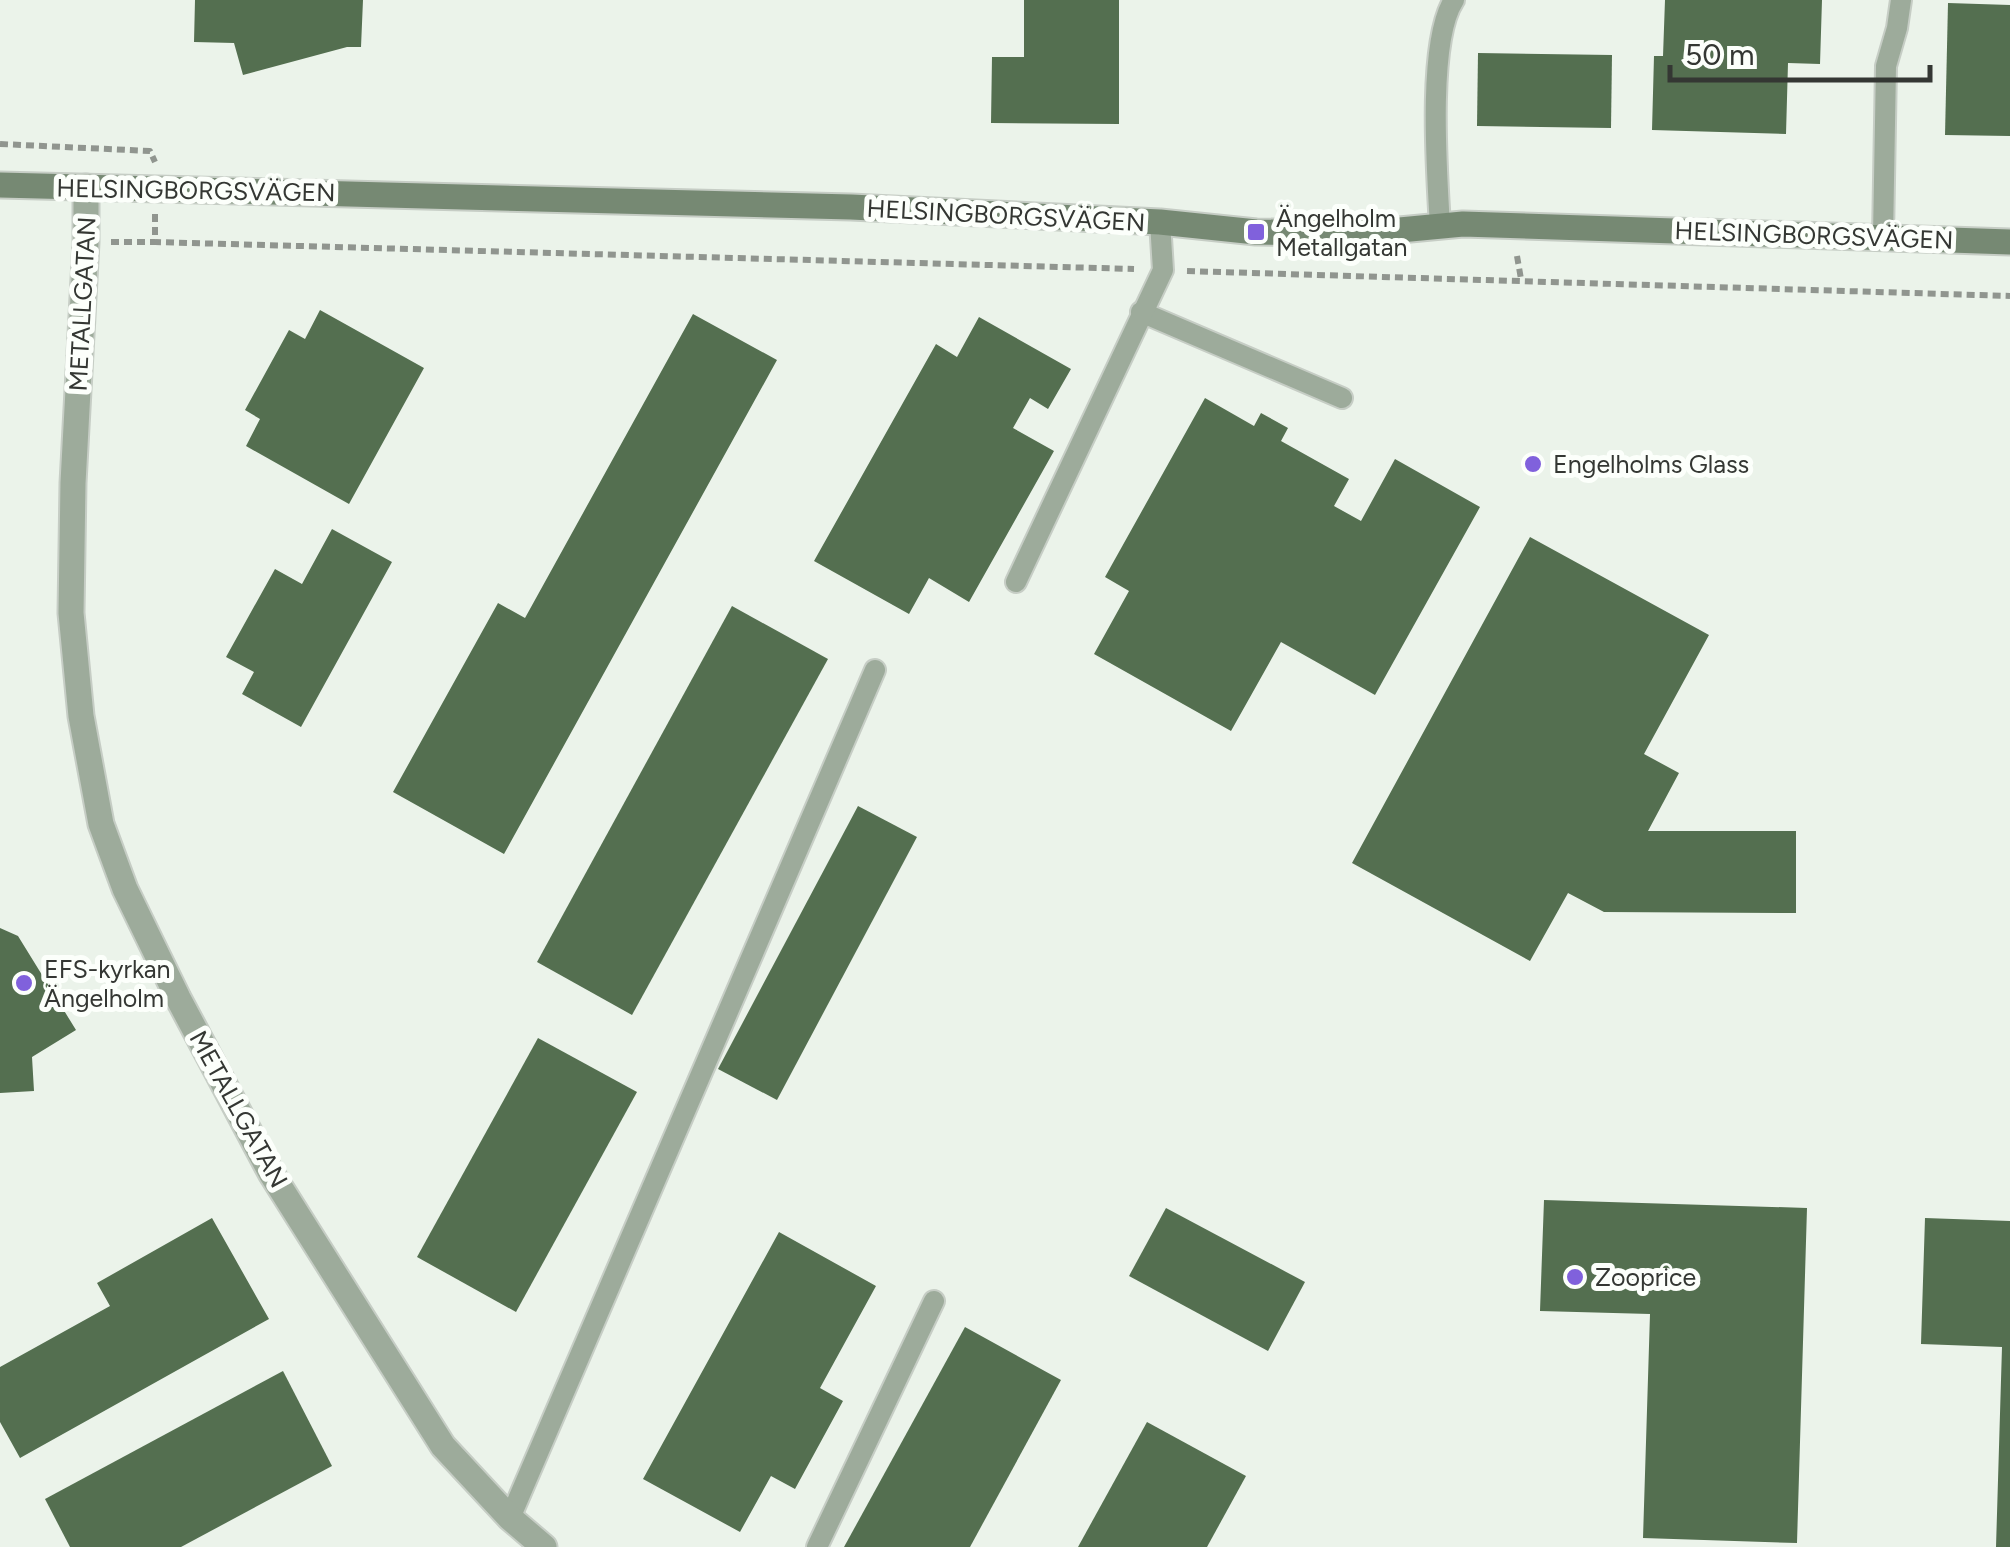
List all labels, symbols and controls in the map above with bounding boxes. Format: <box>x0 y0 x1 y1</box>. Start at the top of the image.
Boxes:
scale bar <box>1670 20 1930 82</box>
text: 50 m <box>1685 36 1754 73</box>
street label: HELSINGBORGSVÄGEN <box>56 173 336 207</box>
street label: HELSINGBORGSVÄGEN <box>866 193 1146 237</box>
place label: Ängelholm Metallgatan <box>1276 203 1407 262</box>
street label: HELSINGBORGSVÄGEN <box>1674 215 1954 255</box>
street label: METALLGATAN <box>62 216 102 392</box>
marker: Ängelholm Metallgatan <box>1245 221 1267 243</box>
place label: Engelholms Glass <box>1553 449 1749 479</box>
marker: Engelholms Glass <box>1522 453 1544 475</box>
place label: EFS-kyrkan Ängelholm <box>44 954 170 1013</box>
marker: EFS-kyrkan Ängelholm <box>13 972 35 994</box>
street label: METALLGATAN <box>184 1025 294 1193</box>
place label: Zooprice <box>1595 1262 1696 1292</box>
marker: Zooprice <box>1564 1266 1586 1288</box>

